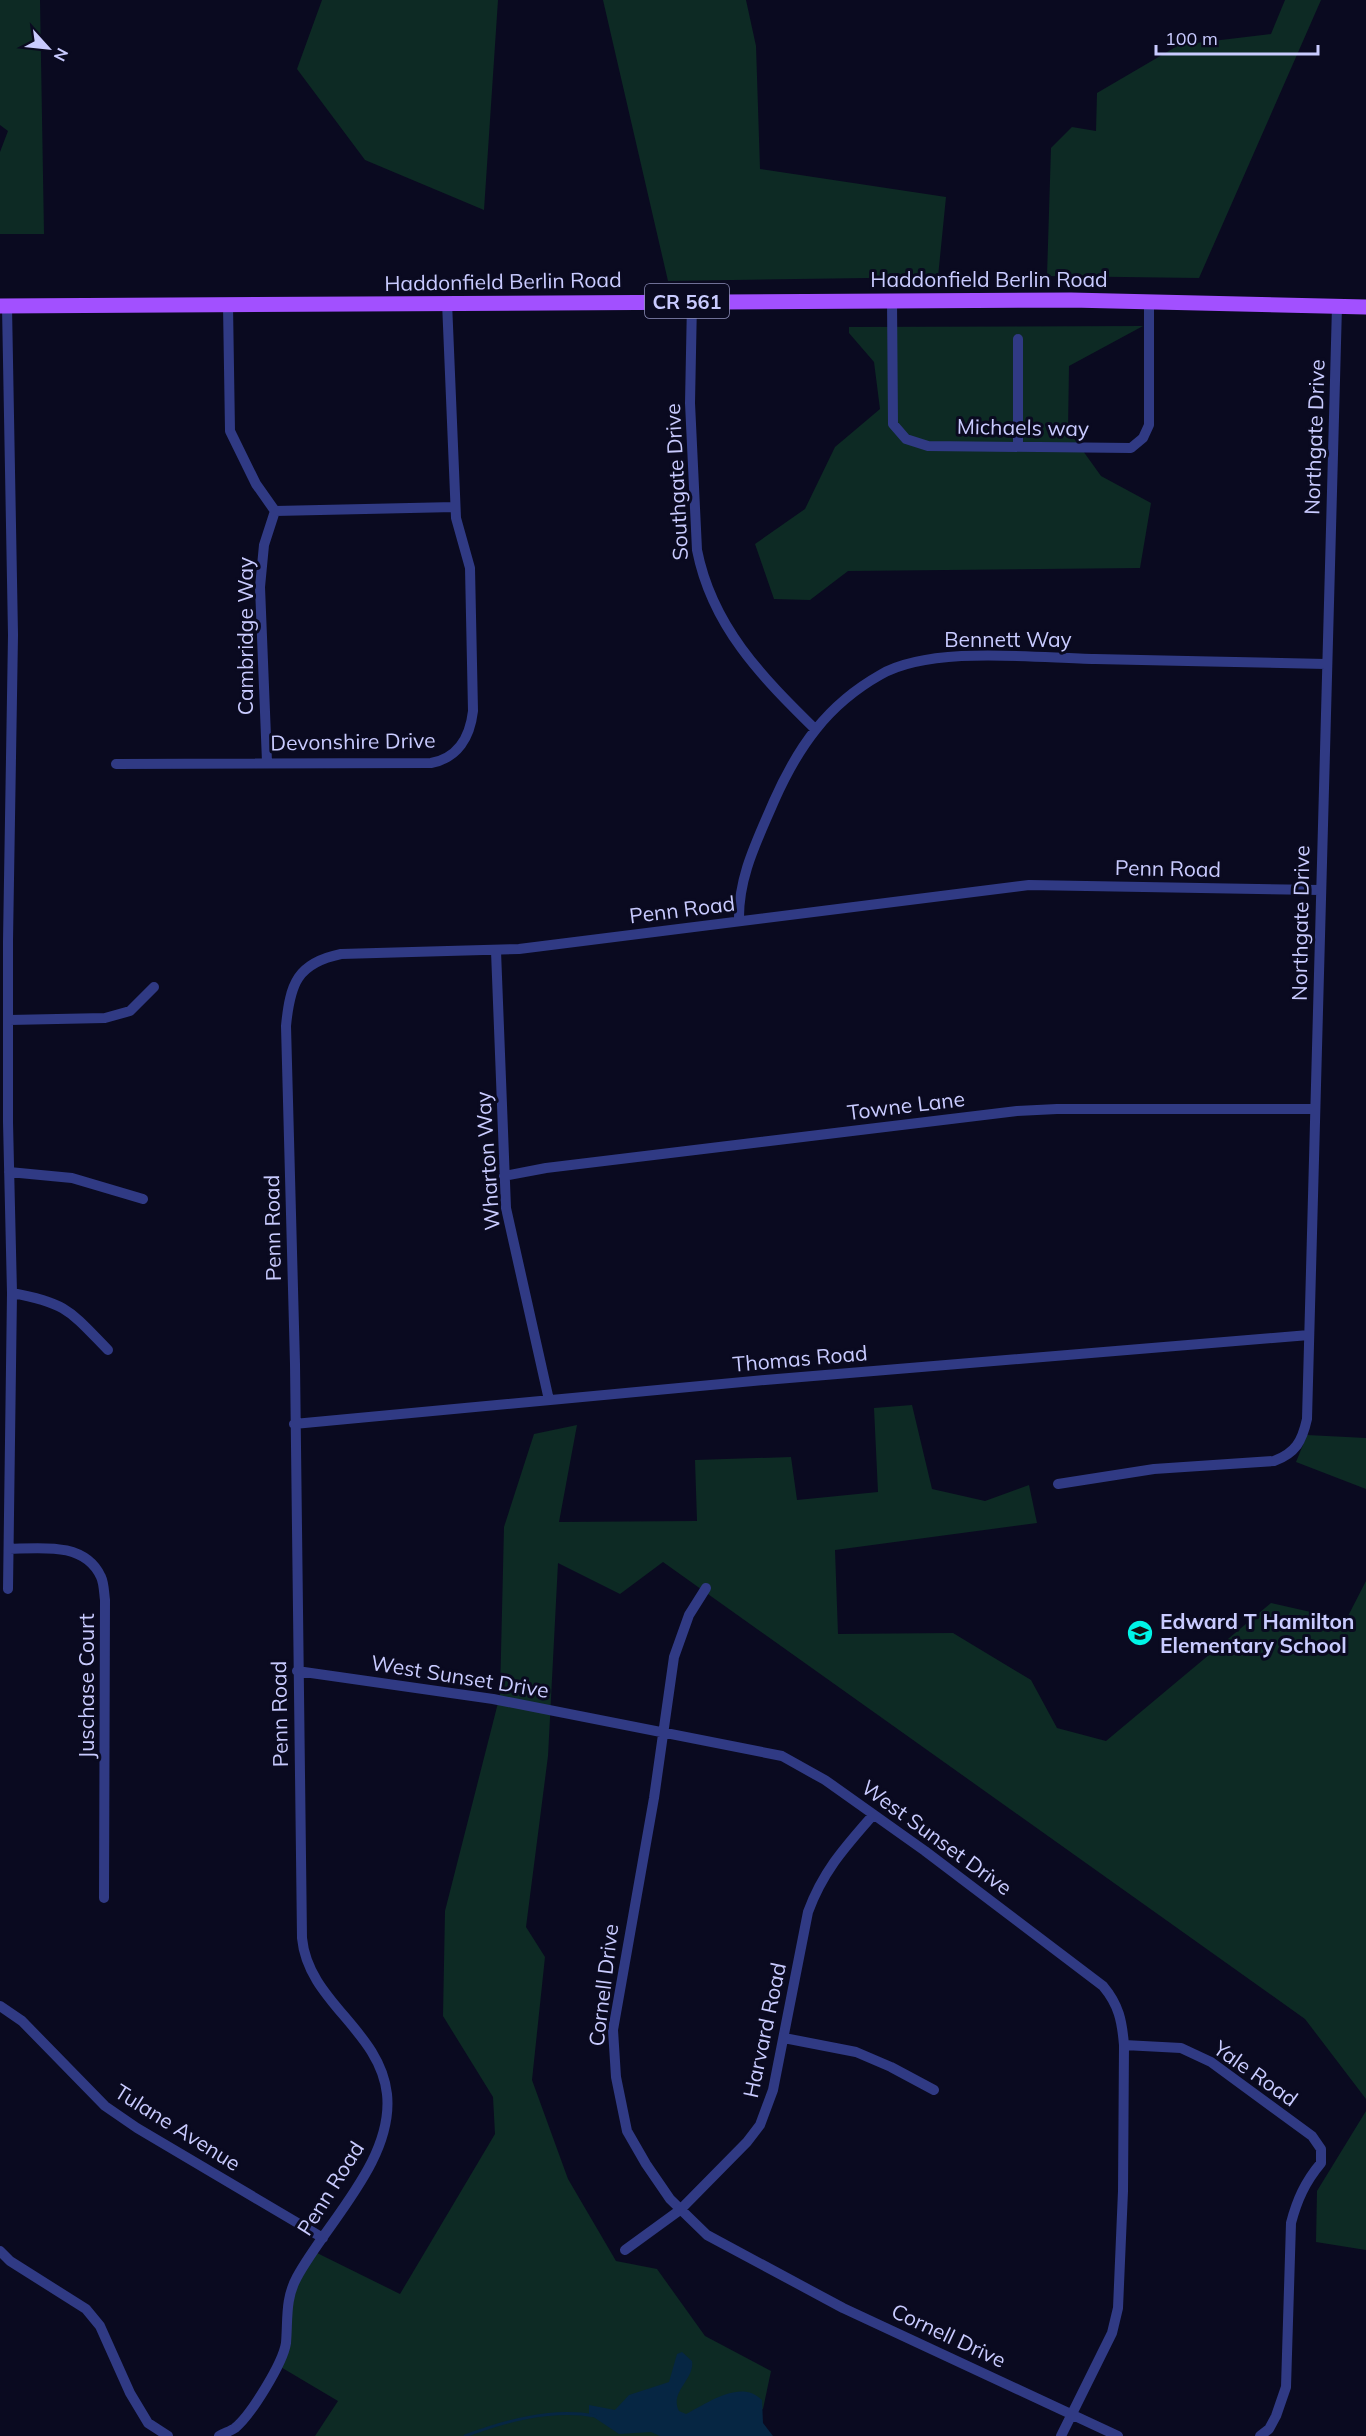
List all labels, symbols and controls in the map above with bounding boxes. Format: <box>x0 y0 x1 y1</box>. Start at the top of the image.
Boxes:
north arrow <box>18 18 78 78</box>
scale bar <box>1156 18 1318 56</box>
text: 100 m <box>1165 27 1218 50</box>
text: N <box>50 45 73 65</box>
street label: Haddonfield Berlin Road <box>384 266 622 296</box>
street label: Haddonfield Berlin Road <box>870 266 1108 292</box>
road number: CR 561 <box>645 284 729 318</box>
street label: Northgate Drive <box>1298 359 1330 515</box>
street label: Southgate Drive <box>659 403 693 561</box>
street label: Michaels way <box>957 413 1089 441</box>
street label: Cambridge Way <box>232 557 258 715</box>
street label: Bennett Way <box>944 626 1072 652</box>
street label: Devonshire Drive <box>270 727 436 755</box>
street label: Northgate Drive <box>1286 845 1314 1001</box>
street label: Penn Road <box>1115 854 1221 882</box>
street label: Penn Road <box>628 890 736 928</box>
street label: Towne Lane <box>846 1085 966 1125</box>
street label: Wharton Way <box>469 1091 505 1231</box>
street label: Penn Road <box>258 1175 286 1281</box>
street label: Thomas Road <box>731 1339 869 1377</box>
place label: Edward T Hamilton Elementary School <box>1160 1608 1354 1658</box>
street label: Juschase Court <box>73 1613 99 1759</box>
school or university icon: Edward T Hamilton Elementary School <box>1125 1618 1155 1648</box>
street label: West Sunset Drive <box>369 1649 551 1703</box>
street label: Penn Road <box>265 1661 293 1767</box>
street label: West Sunset Drive <box>857 1774 1017 1900</box>
street label: Cornell Drive <box>583 1922 623 2048</box>
street label: Harvard Road <box>737 1960 791 2100</box>
street label: Yale Road <box>1208 2034 1303 2112</box>
street label: Tulane Avenue <box>110 2078 246 2176</box>
street label: Penn Road <box>291 2136 369 2240</box>
street label: Cornell Drive <box>888 2297 1010 2373</box>

